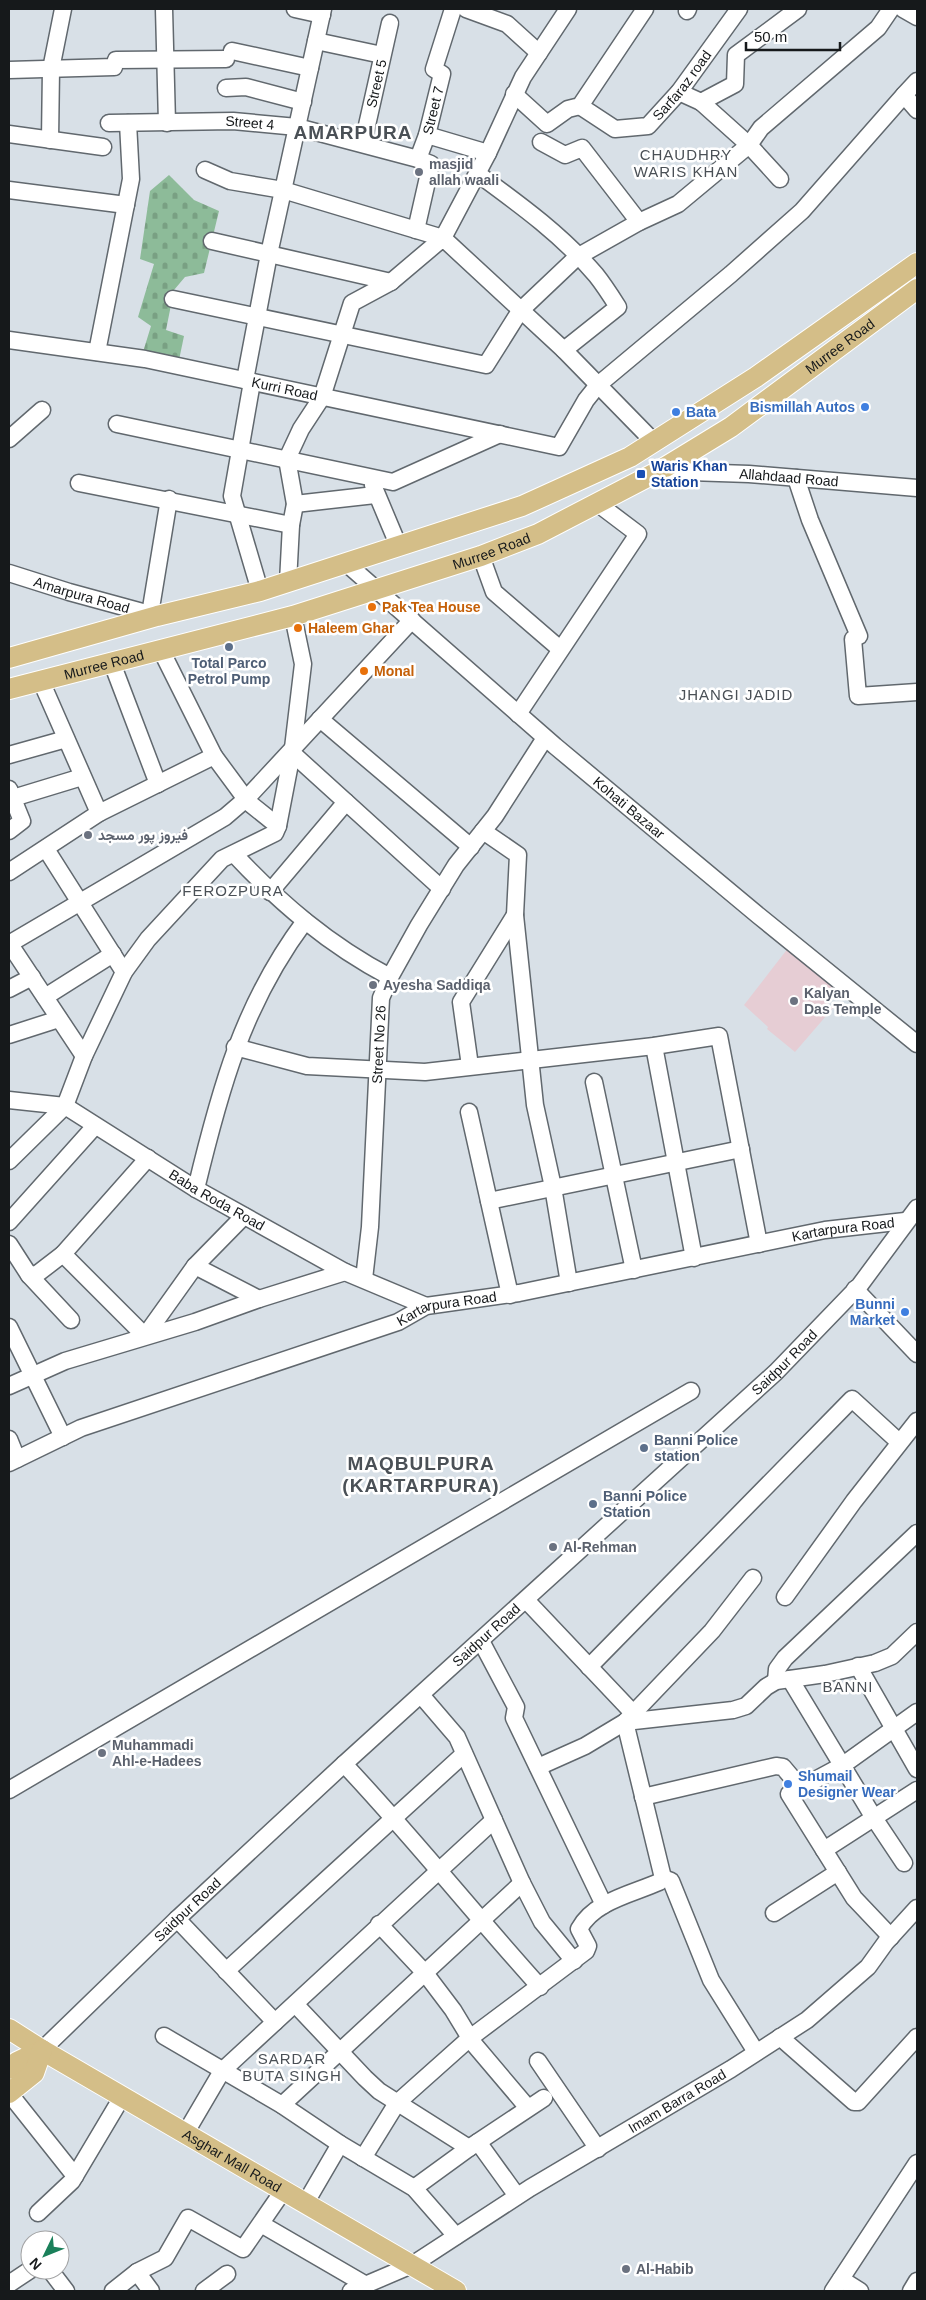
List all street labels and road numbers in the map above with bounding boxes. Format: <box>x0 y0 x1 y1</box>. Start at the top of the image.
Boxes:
street label: Sarfaraz road <box>649 47 714 124</box>
street label: Street 5 <box>363 58 390 109</box>
street label: Street 7 <box>419 84 447 136</box>
street label: Street 4 <box>225 113 275 133</box>
street label: Murree Road <box>802 315 877 377</box>
street label: Kurri Road <box>250 374 319 403</box>
street label: Allahdaad Road <box>739 466 839 489</box>
street label: Murree Road <box>450 530 533 573</box>
street label: Amarpura Road <box>32 573 131 616</box>
street label: Murree Road <box>62 647 146 683</box>
street label: Kohati Bazaar <box>590 773 668 842</box>
street label: Street No 26 <box>369 1005 389 1084</box>
street label: Baba Roda Road <box>166 1166 267 1234</box>
street label: Kartarpura Road <box>790 1214 895 1245</box>
street label: Kartarpura Road <box>394 1288 498 1329</box>
street label: Saidpur Road <box>748 1326 820 1398</box>
street label: Saidpur Road <box>449 1600 523 1670</box>
street label: Saidpur Road <box>151 1875 224 1945</box>
street label: Imam Barra Road <box>625 2066 729 2136</box>
street label: Asghar Mall Road <box>180 2126 284 2196</box>

